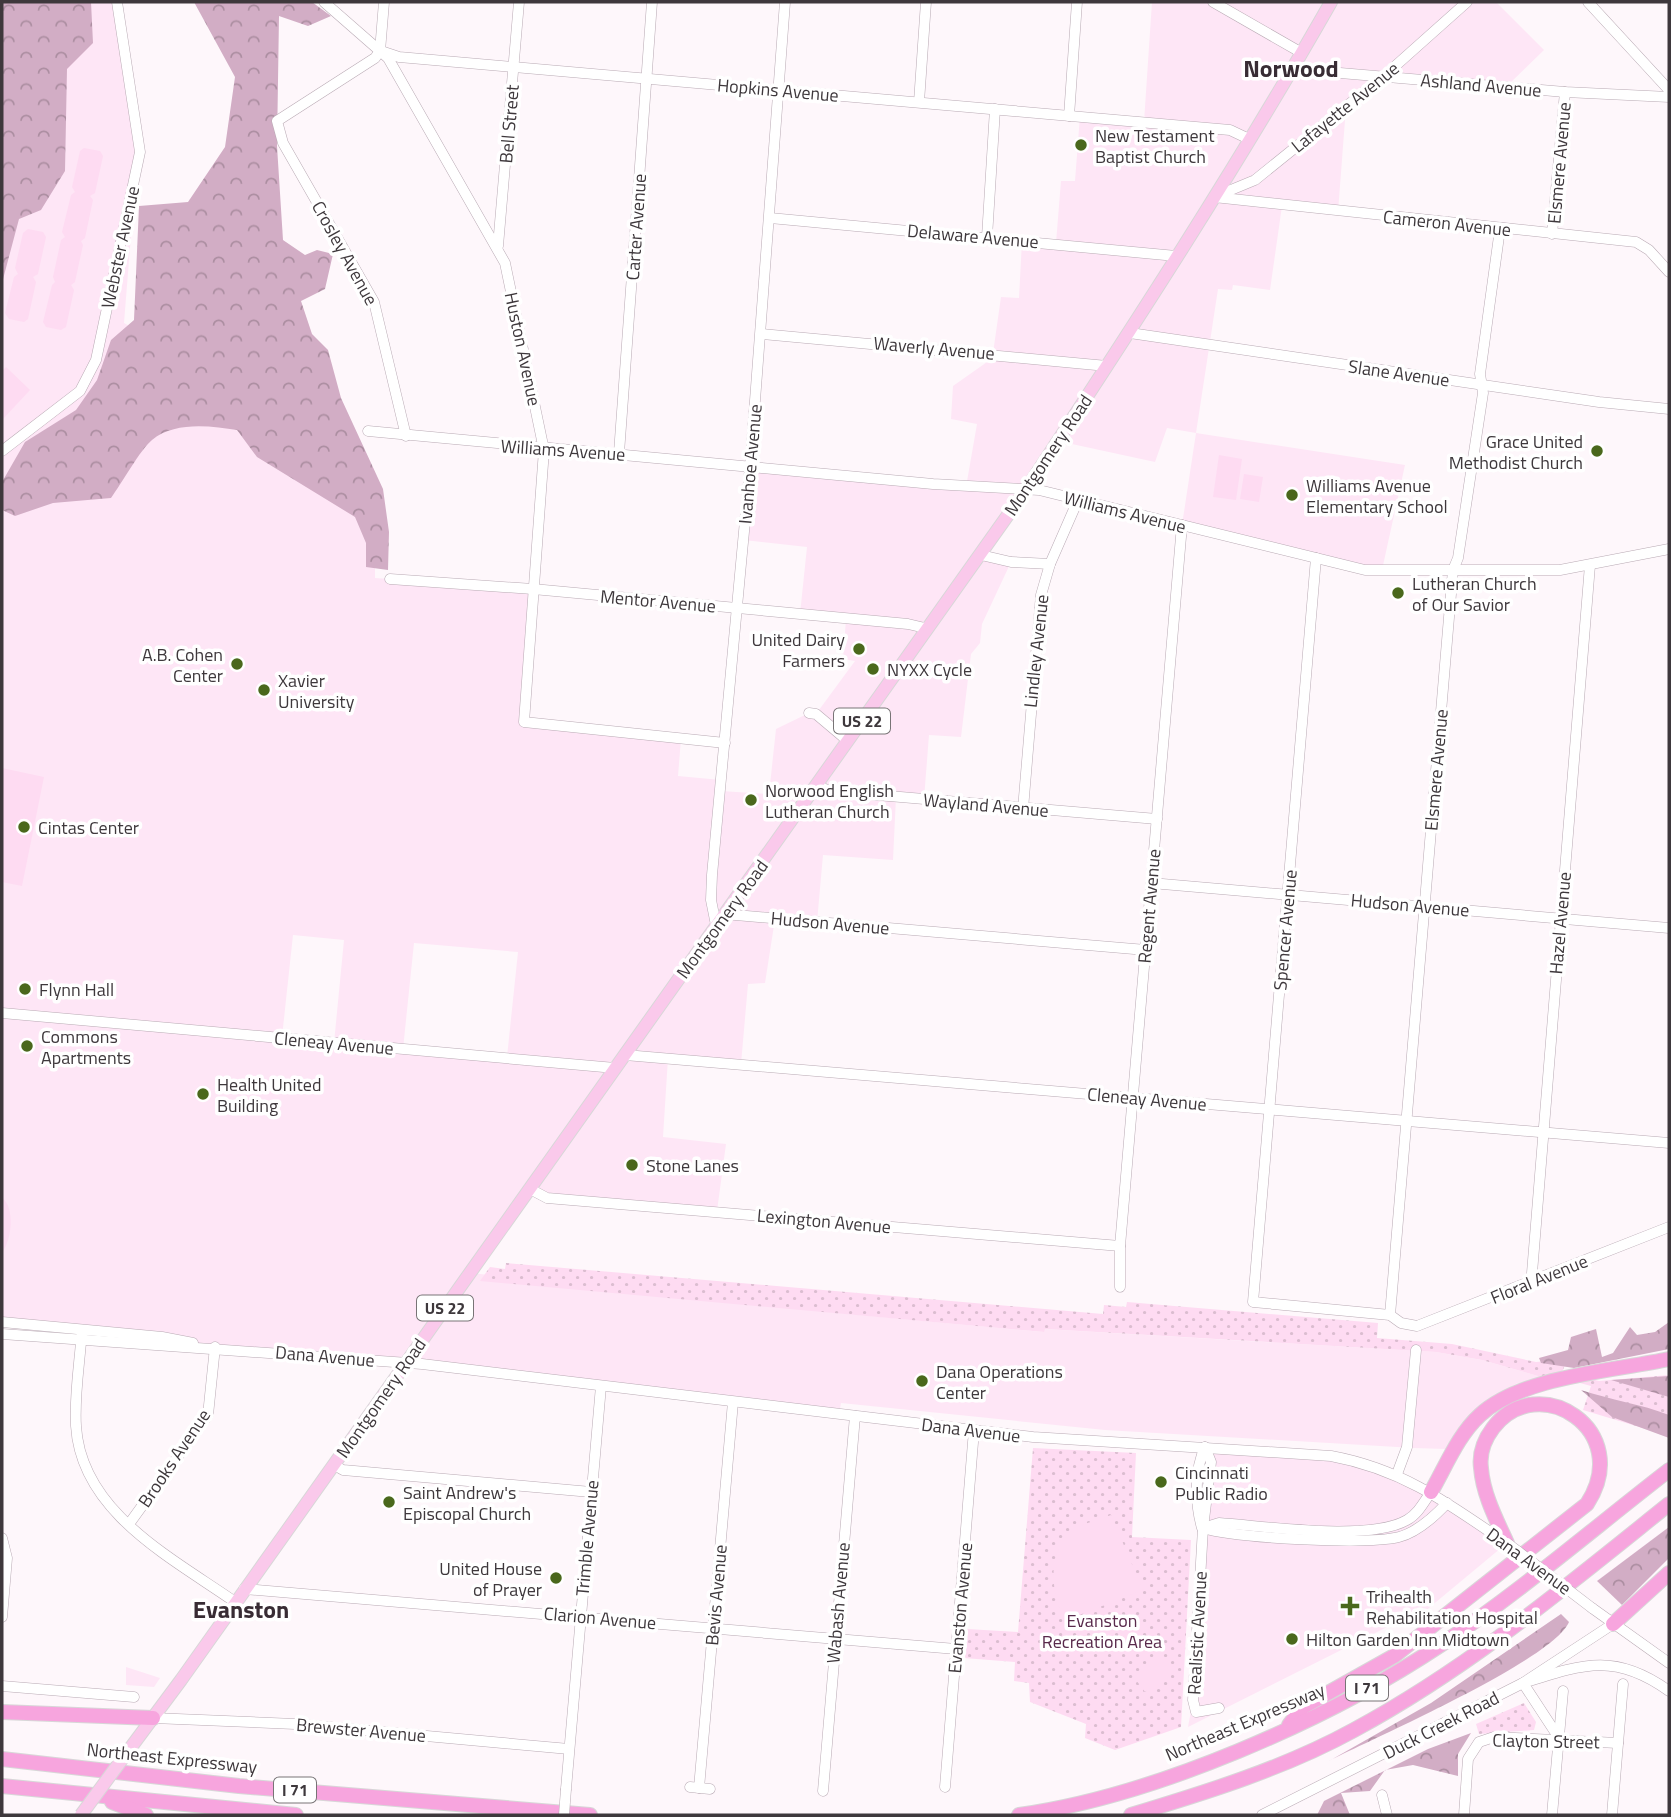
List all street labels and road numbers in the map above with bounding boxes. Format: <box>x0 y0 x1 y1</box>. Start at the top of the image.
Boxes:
street label: Lafayette Avenue <box>1285 55 1405 159</box>
street label: Ashland Avenue <box>1419 66 1543 104</box>
street label: Hopkins Avenue <box>716 71 840 109</box>
street label: Bell Street <box>492 83 526 164</box>
street label: Elsmere Avenue <box>1540 101 1578 225</box>
street label: Carter Avenue <box>619 173 653 281</box>
street label: Webster Avenue <box>94 183 146 311</box>
street label: Crosley Avenue <box>305 196 385 310</box>
street label: Cameron Avenue <box>1382 203 1512 243</box>
street label: Delaware Avenue <box>906 217 1040 255</box>
street label: Huston Avenue <box>498 290 548 408</box>
street label: Waverly Avenue <box>872 329 996 367</box>
street label: Slane Avenue <box>1347 353 1451 393</box>
street label: Montgomery Road <box>997 389 1099 521</box>
street label: Ivanhoe Avenue <box>731 403 769 525</box>
street label: Williams Avenue <box>500 432 626 468</box>
street label: Williams Avenue <box>1061 484 1189 540</box>
street label: Mentor Avenue <box>599 582 717 620</box>
street label: Lindley Avenue <box>1017 593 1055 709</box>
road number: US 22 <box>834 708 890 734</box>
street label: Elsmere Avenue <box>1417 708 1455 832</box>
street label: Wayland Avenue <box>922 786 1050 824</box>
street label: Regent Avenue <box>1131 848 1167 964</box>
street label: Montgomery Road <box>670 854 774 984</box>
street label: Spencer Avenue <box>1266 868 1304 992</box>
street label: Hazel Avenue <box>1542 871 1578 975</box>
street label: Hudson Avenue <box>1350 886 1470 924</box>
street label: Hudson Avenue <box>770 904 890 942</box>
street label: Cleneay Avenue <box>273 1024 395 1062</box>
street label: Cleneay Avenue <box>1086 1080 1208 1118</box>
street label: Lexington Avenue <box>756 1202 892 1240</box>
street label: Floral Avenue <box>1486 1247 1592 1311</box>
road number: US 22 <box>417 1296 473 1320</box>
street label: Montgomery Road <box>329 1332 433 1464</box>
street label: Dana Avenue <box>274 1338 376 1374</box>
street label: Brooks Avenue <box>131 1403 217 1513</box>
street label: Dana Avenue <box>920 1411 1022 1449</box>
street label: Trimble Avenue <box>568 1479 606 1597</box>
street label: Dana Avenue <box>1481 1521 1577 1601</box>
street label: Wabash Avenue <box>819 1541 857 1665</box>
street label: Evanston Avenue <box>941 1542 979 1674</box>
street label: Bevis Avenue <box>698 1543 734 1647</box>
street label: Realistic Avenue <box>1180 1570 1214 1696</box>
street label: Clarion Avenue <box>543 1600 657 1636</box>
street label: Northeast Expressway <box>1161 1676 1329 1768</box>
road number: I 71 <box>1346 1676 1388 1700</box>
street label: Duck Creek Road <box>1378 1684 1504 1766</box>
street label: Brewster Avenue <box>295 1711 427 1749</box>
street label: Clayton Street <box>1492 1727 1601 1755</box>
street label: Northeast Expressway <box>85 1736 259 1780</box>
road number: I 71 <box>274 1778 316 1802</box>

